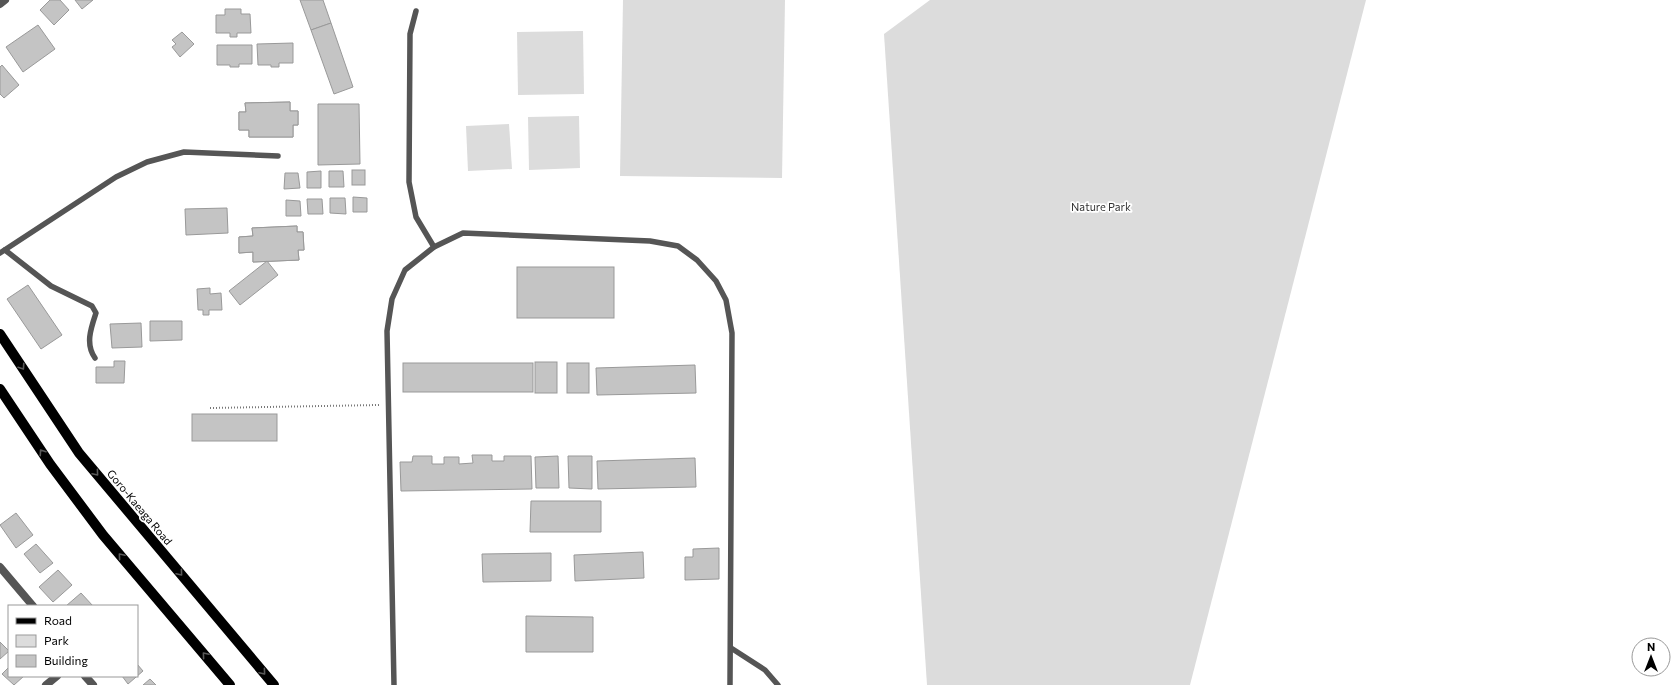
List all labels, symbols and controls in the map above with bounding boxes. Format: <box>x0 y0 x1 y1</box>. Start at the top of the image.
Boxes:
park label: Nature Park <box>1071 200 1131 213</box>
one-way arrow <box>17 362 24 369</box>
one-way arrow <box>39 449 47 456</box>
street label: Goro-Kaeaga Road <box>105 467 175 547</box>
one-way arrow <box>92 468 99 476</box>
one-way arrow <box>119 553 126 560</box>
one-way arrow <box>175 568 182 575</box>
legend <box>8 605 138 677</box>
text: Road <box>44 613 72 627</box>
text: Park <box>44 633 70 647</box>
north arrow <box>1631 637 1671 677</box>
text: N <box>1647 640 1655 653</box>
one-way arrow <box>202 652 209 660</box>
text: Building <box>44 653 88 667</box>
one-way arrow <box>259 668 266 675</box>

